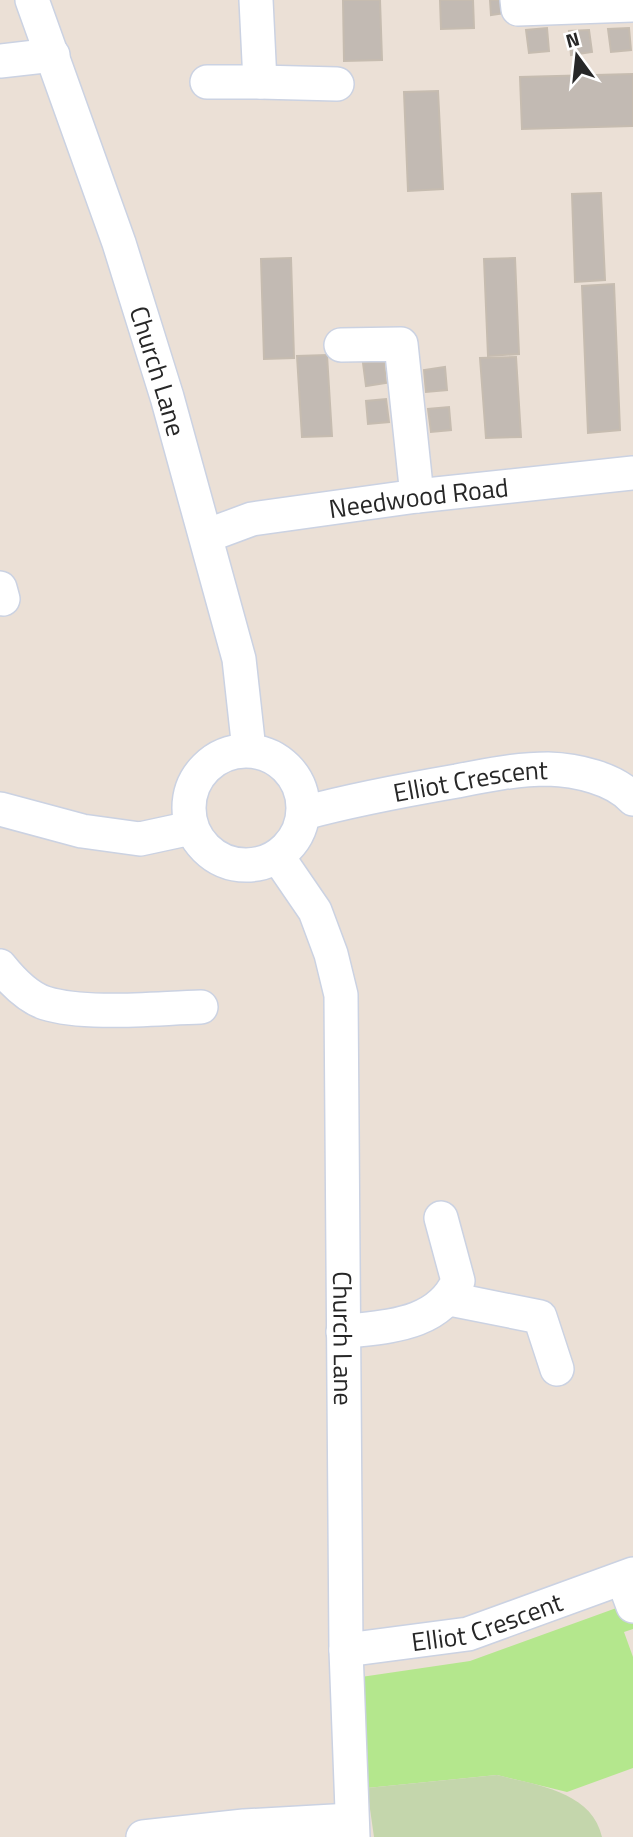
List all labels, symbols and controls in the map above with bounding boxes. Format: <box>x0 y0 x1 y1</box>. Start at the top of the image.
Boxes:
north arrow <box>542 21 612 91</box>
text: N <box>562 23 583 55</box>
street label: Church Lane <box>120 301 196 441</box>
street label: Needwood Road <box>326 467 510 528</box>
street label: Elliot Crescent <box>390 749 548 812</box>
street label: Church Lane <box>324 1271 364 1406</box>
street label: Elliot Crescent <box>409 1582 568 1661</box>

